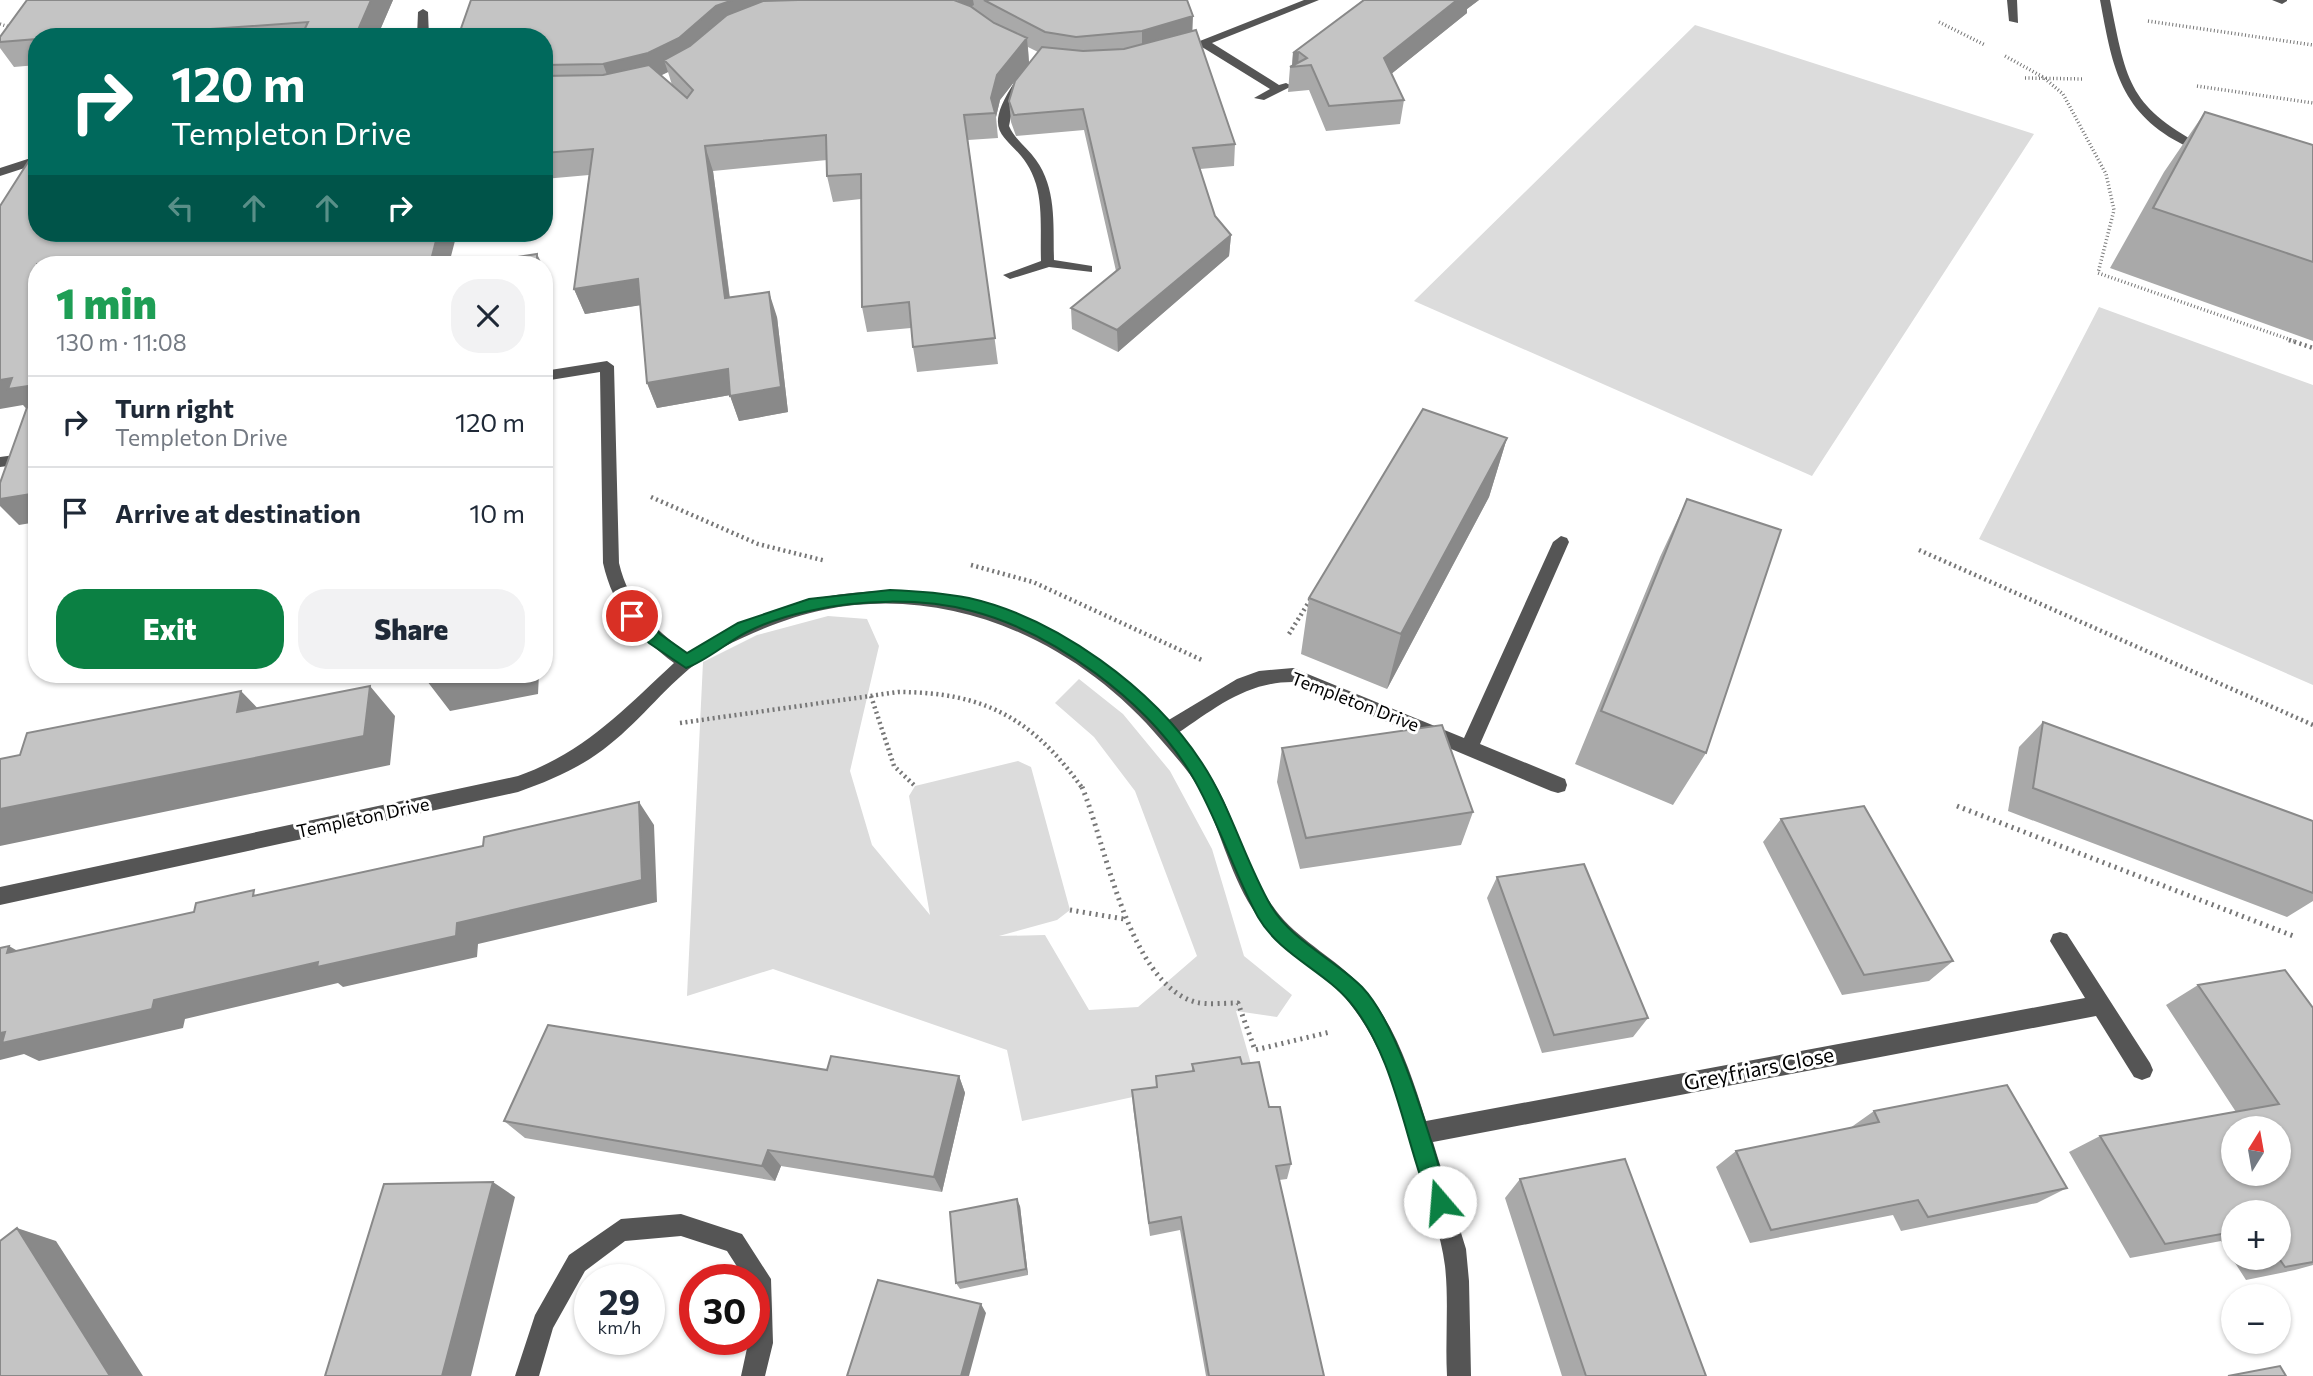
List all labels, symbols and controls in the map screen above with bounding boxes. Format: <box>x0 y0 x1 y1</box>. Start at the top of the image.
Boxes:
text: 120 m <box>171 52 305 112</box>
icon: right <box>56 56 147 147</box>
text: Templeton Drive <box>171 112 411 152</box>
icon: left <box>162 189 200 227</box>
icon: ahead <box>235 189 273 227</box>
icon: ahead <box>308 189 346 227</box>
icon: right <box>381 189 419 227</box>
text: 1 min <box>56 276 157 328</box>
button: close <box>451 279 525 353</box>
text: 130 m · 11:08 <box>56 328 187 356</box>
text: Turn right <box>115 392 234 423</box>
icon: right <box>56 403 94 441</box>
text: 120 m <box>455 406 525 437</box>
text: Templeton Drive <box>115 423 288 451</box>
icon: arrive <box>56 494 94 532</box>
text: Arrive at destination <box>115 497 361 528</box>
text: 10 m <box>469 497 525 528</box>
pin <box>602 586 662 646</box>
button: Exit <box>56 589 284 669</box>
button: Share <box>298 589 525 669</box>
icon: arrive <box>613 597 651 635</box>
street label: Templeton Drive <box>1288 667 1422 736</box>
street label: Templeton Drive <box>294 792 431 842</box>
street label: Greyfriars Close <box>1681 1041 1836 1094</box>
north arrow <box>2221 1116 2291 1186</box>
map controls <box>2221 1116 2291 1354</box>
position arrow <box>1403 1165 1477 1239</box>
button: + <box>2221 1200 2291 1270</box>
speed limit sign: 30 <box>679 1264 770 1355</box>
text: 29 <box>599 1279 640 1322</box>
button: − <box>2221 1284 2291 1354</box>
text: km/h <box>598 1316 641 1338</box>

